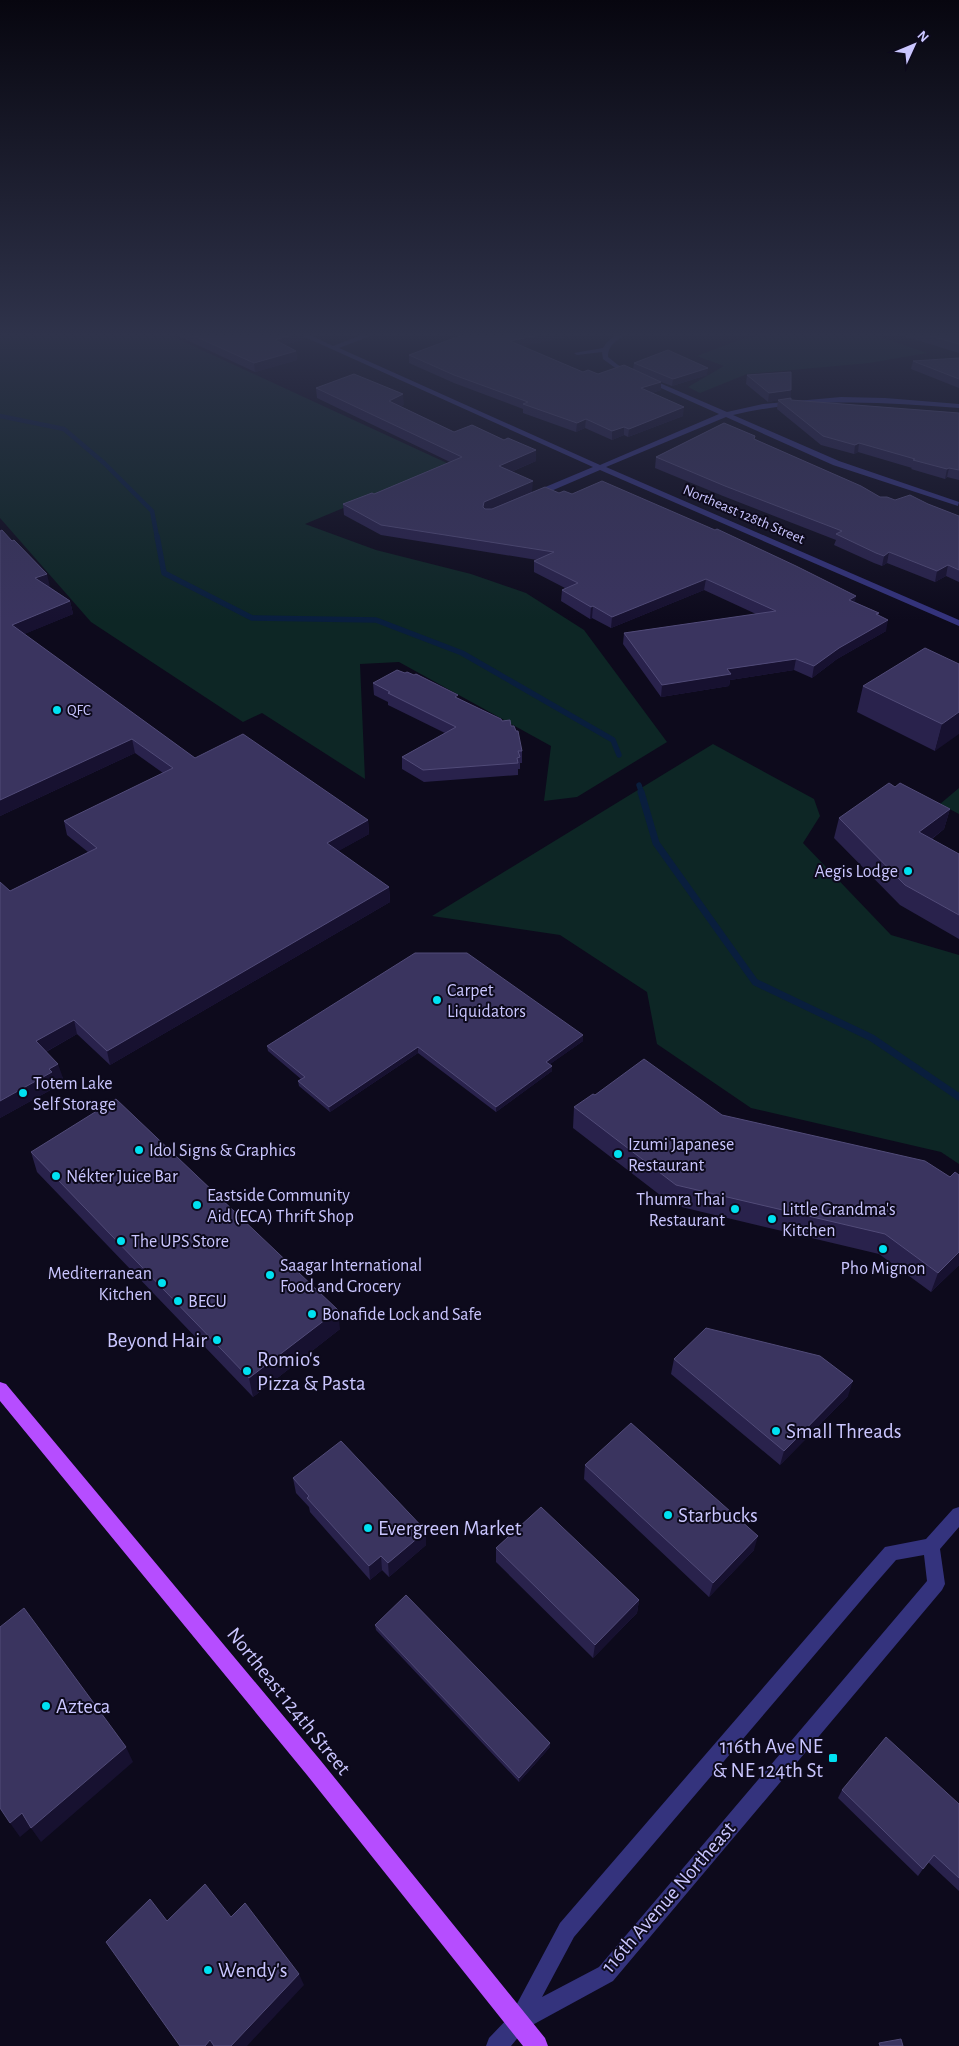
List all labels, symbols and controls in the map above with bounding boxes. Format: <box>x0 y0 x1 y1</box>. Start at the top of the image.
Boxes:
north arrow <box>889 20 939 70</box>
text: N <box>914 28 931 45</box>
street label: Northeast 128th Street <box>681 482 807 547</box>
place label: QFC <box>67 703 91 718</box>
marker: QFC <box>51 704 63 716</box>
place label: Aegis Lodge <box>815 863 898 881</box>
marker: Aegis Lodge <box>902 865 914 877</box>
place label: Carpet Liquidators <box>447 982 526 1021</box>
marker: Carpet Liquidators <box>431 994 443 1006</box>
place label: Totem Lake Self Storage <box>33 1075 116 1114</box>
marker: Totem Lake Self Storage <box>17 1087 29 1099</box>
place label: Izumi Japanese Restaurant <box>628 1136 734 1175</box>
place label: Idol Signs & Graphics <box>149 1142 296 1160</box>
marker: Idol Signs & Graphics <box>133 1144 145 1156</box>
marker: Izumi Japanese Restaurant <box>612 1148 624 1160</box>
place label: Nékter Juice Bar <box>66 1168 178 1186</box>
marker: Nékter Juice Bar <box>50 1170 62 1182</box>
place label: Eastside Community Aid (ECA) Thrift Shop <box>207 1187 354 1226</box>
place label: Thumra Thai Restaurant <box>636 1191 725 1230</box>
marker: Eastside Community Aid (ECA) Thrift Shop <box>191 1199 203 1211</box>
place label: Little Grandma's Kitchen <box>782 1201 896 1240</box>
marker: Thumra Thai Restaurant <box>729 1203 741 1215</box>
marker: Little Grandma's Kitchen <box>766 1213 778 1225</box>
place label: The UPS Store <box>131 1233 229 1251</box>
marker: The UPS Store <box>115 1235 127 1247</box>
marker: Pho Mignon <box>877 1243 889 1255</box>
place label: Saagar International Food and Grocery <box>280 1257 422 1296</box>
place label: Pho Mignon <box>840 1260 926 1278</box>
place label: Mediterranean Kitchen <box>48 1265 152 1304</box>
marker: Saagar International Food and Grocery <box>264 1269 276 1281</box>
marker: Mediterranean Kitchen <box>156 1277 168 1289</box>
place label: BECU <box>188 1293 227 1311</box>
marker: BECU <box>172 1295 184 1307</box>
place label: Bonafide Lock and Safe <box>322 1306 482 1324</box>
marker: Bonafide Lock and Safe <box>306 1308 318 1320</box>
place label: Beyond Hair <box>107 1330 207 1351</box>
marker: Beyond Hair <box>211 1334 223 1346</box>
place label: Romio's Pizza & Pasta <box>257 1349 366 1394</box>
marker: Romio's Pizza & Pasta <box>241 1365 253 1377</box>
place label: Small Threads <box>786 1421 902 1442</box>
marker: Small Threads <box>770 1425 782 1437</box>
place label: Starbucks <box>678 1505 758 1526</box>
marker: Starbucks <box>662 1509 674 1521</box>
place label: Evergreen Market <box>378 1518 522 1539</box>
marker: Evergreen Market <box>362 1522 374 1534</box>
street label: Northeast 124th Street <box>223 1624 355 1779</box>
place label: Azteca <box>56 1696 111 1717</box>
marker: Azteca <box>40 1700 52 1712</box>
place label: 116th Ave NE & NE 124th St <box>712 1736 823 1781</box>
marker: 116th Ave NE & NE 124th St <box>827 1752 839 1764</box>
street label: 116th Avenue Northeast <box>597 1818 740 1977</box>
place label: Wendy's <box>218 1960 287 1981</box>
marker: Wendy's <box>202 1964 214 1976</box>

